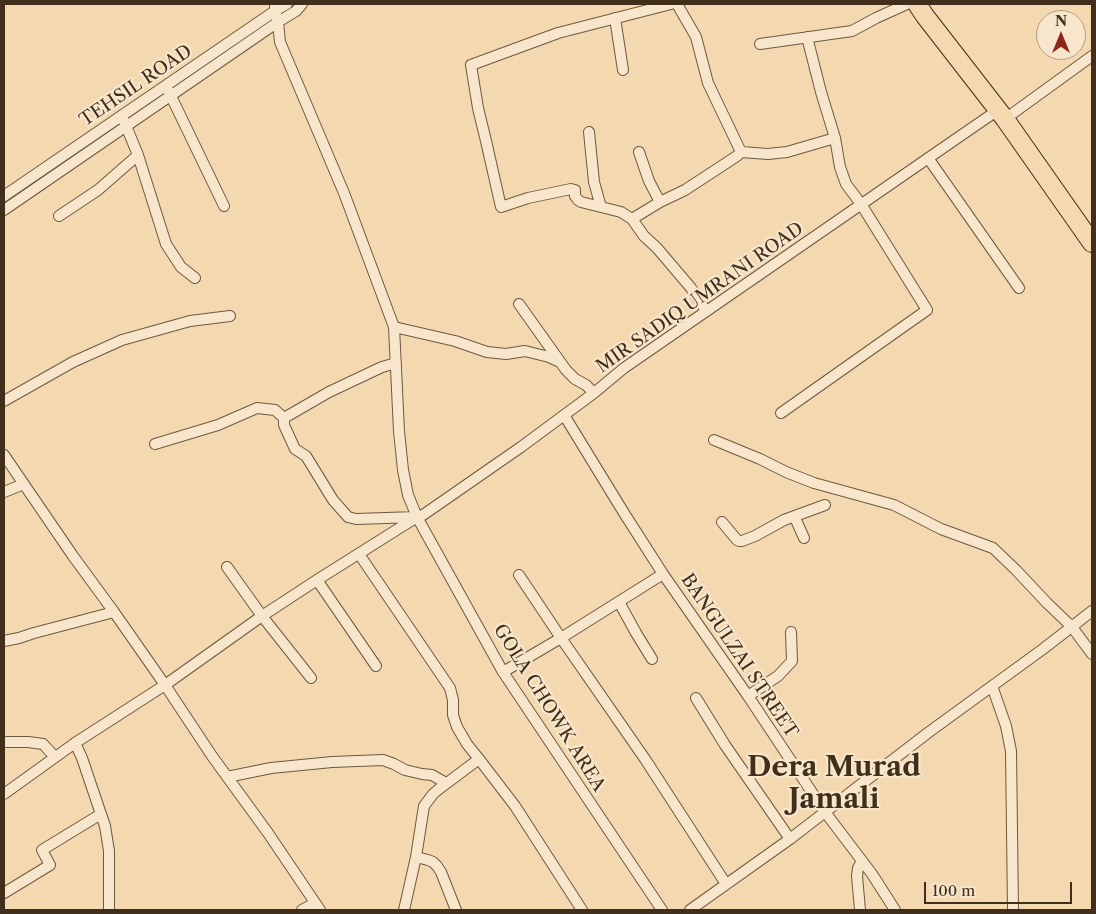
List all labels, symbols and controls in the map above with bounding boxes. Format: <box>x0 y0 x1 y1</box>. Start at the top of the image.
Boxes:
north arrow <box>1036 10 1086 60</box>
text: N <box>1055 12 1067 30</box>
street label: TEHSIL ROAD <box>76 40 196 132</box>
street label: MIR SADIQ UMRANI ROAD <box>592 218 808 378</box>
street label: BANGULZAI STREET <box>676 570 802 742</box>
street label: GOLA CHOWK AREA <box>489 620 609 796</box>
district label: Dera Murad Jamali <box>747 751 921 817</box>
scale bar <box>926 872 1074 904</box>
text: 100 m <box>932 881 975 900</box>

